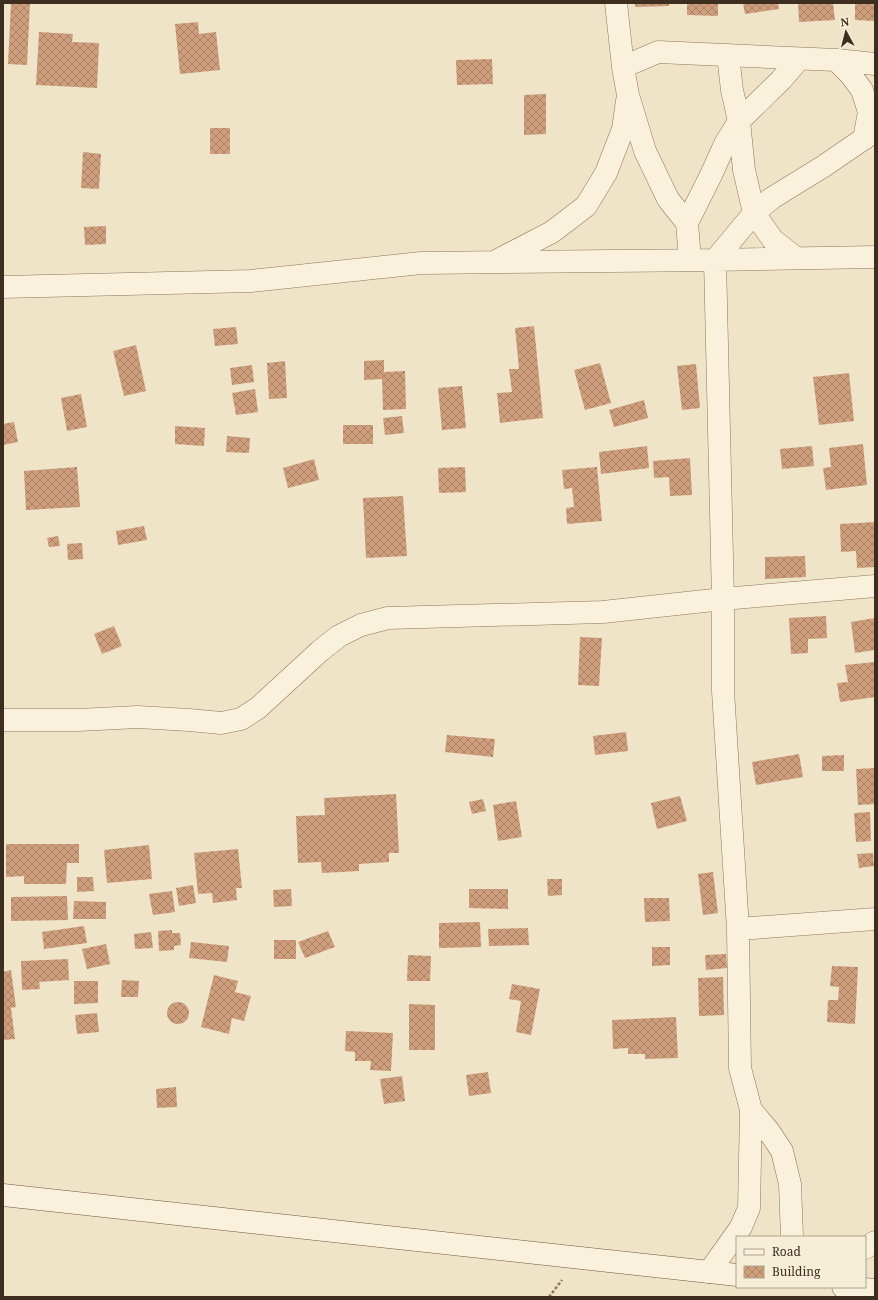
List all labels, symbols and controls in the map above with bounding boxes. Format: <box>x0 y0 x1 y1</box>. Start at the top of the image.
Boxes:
north arrow <box>826 12 866 52</box>
text: N <box>840 14 850 30</box>
legend <box>736 1236 866 1288</box>
text: Road <box>772 1243 802 1260</box>
text: Building <box>772 1263 821 1280</box>

